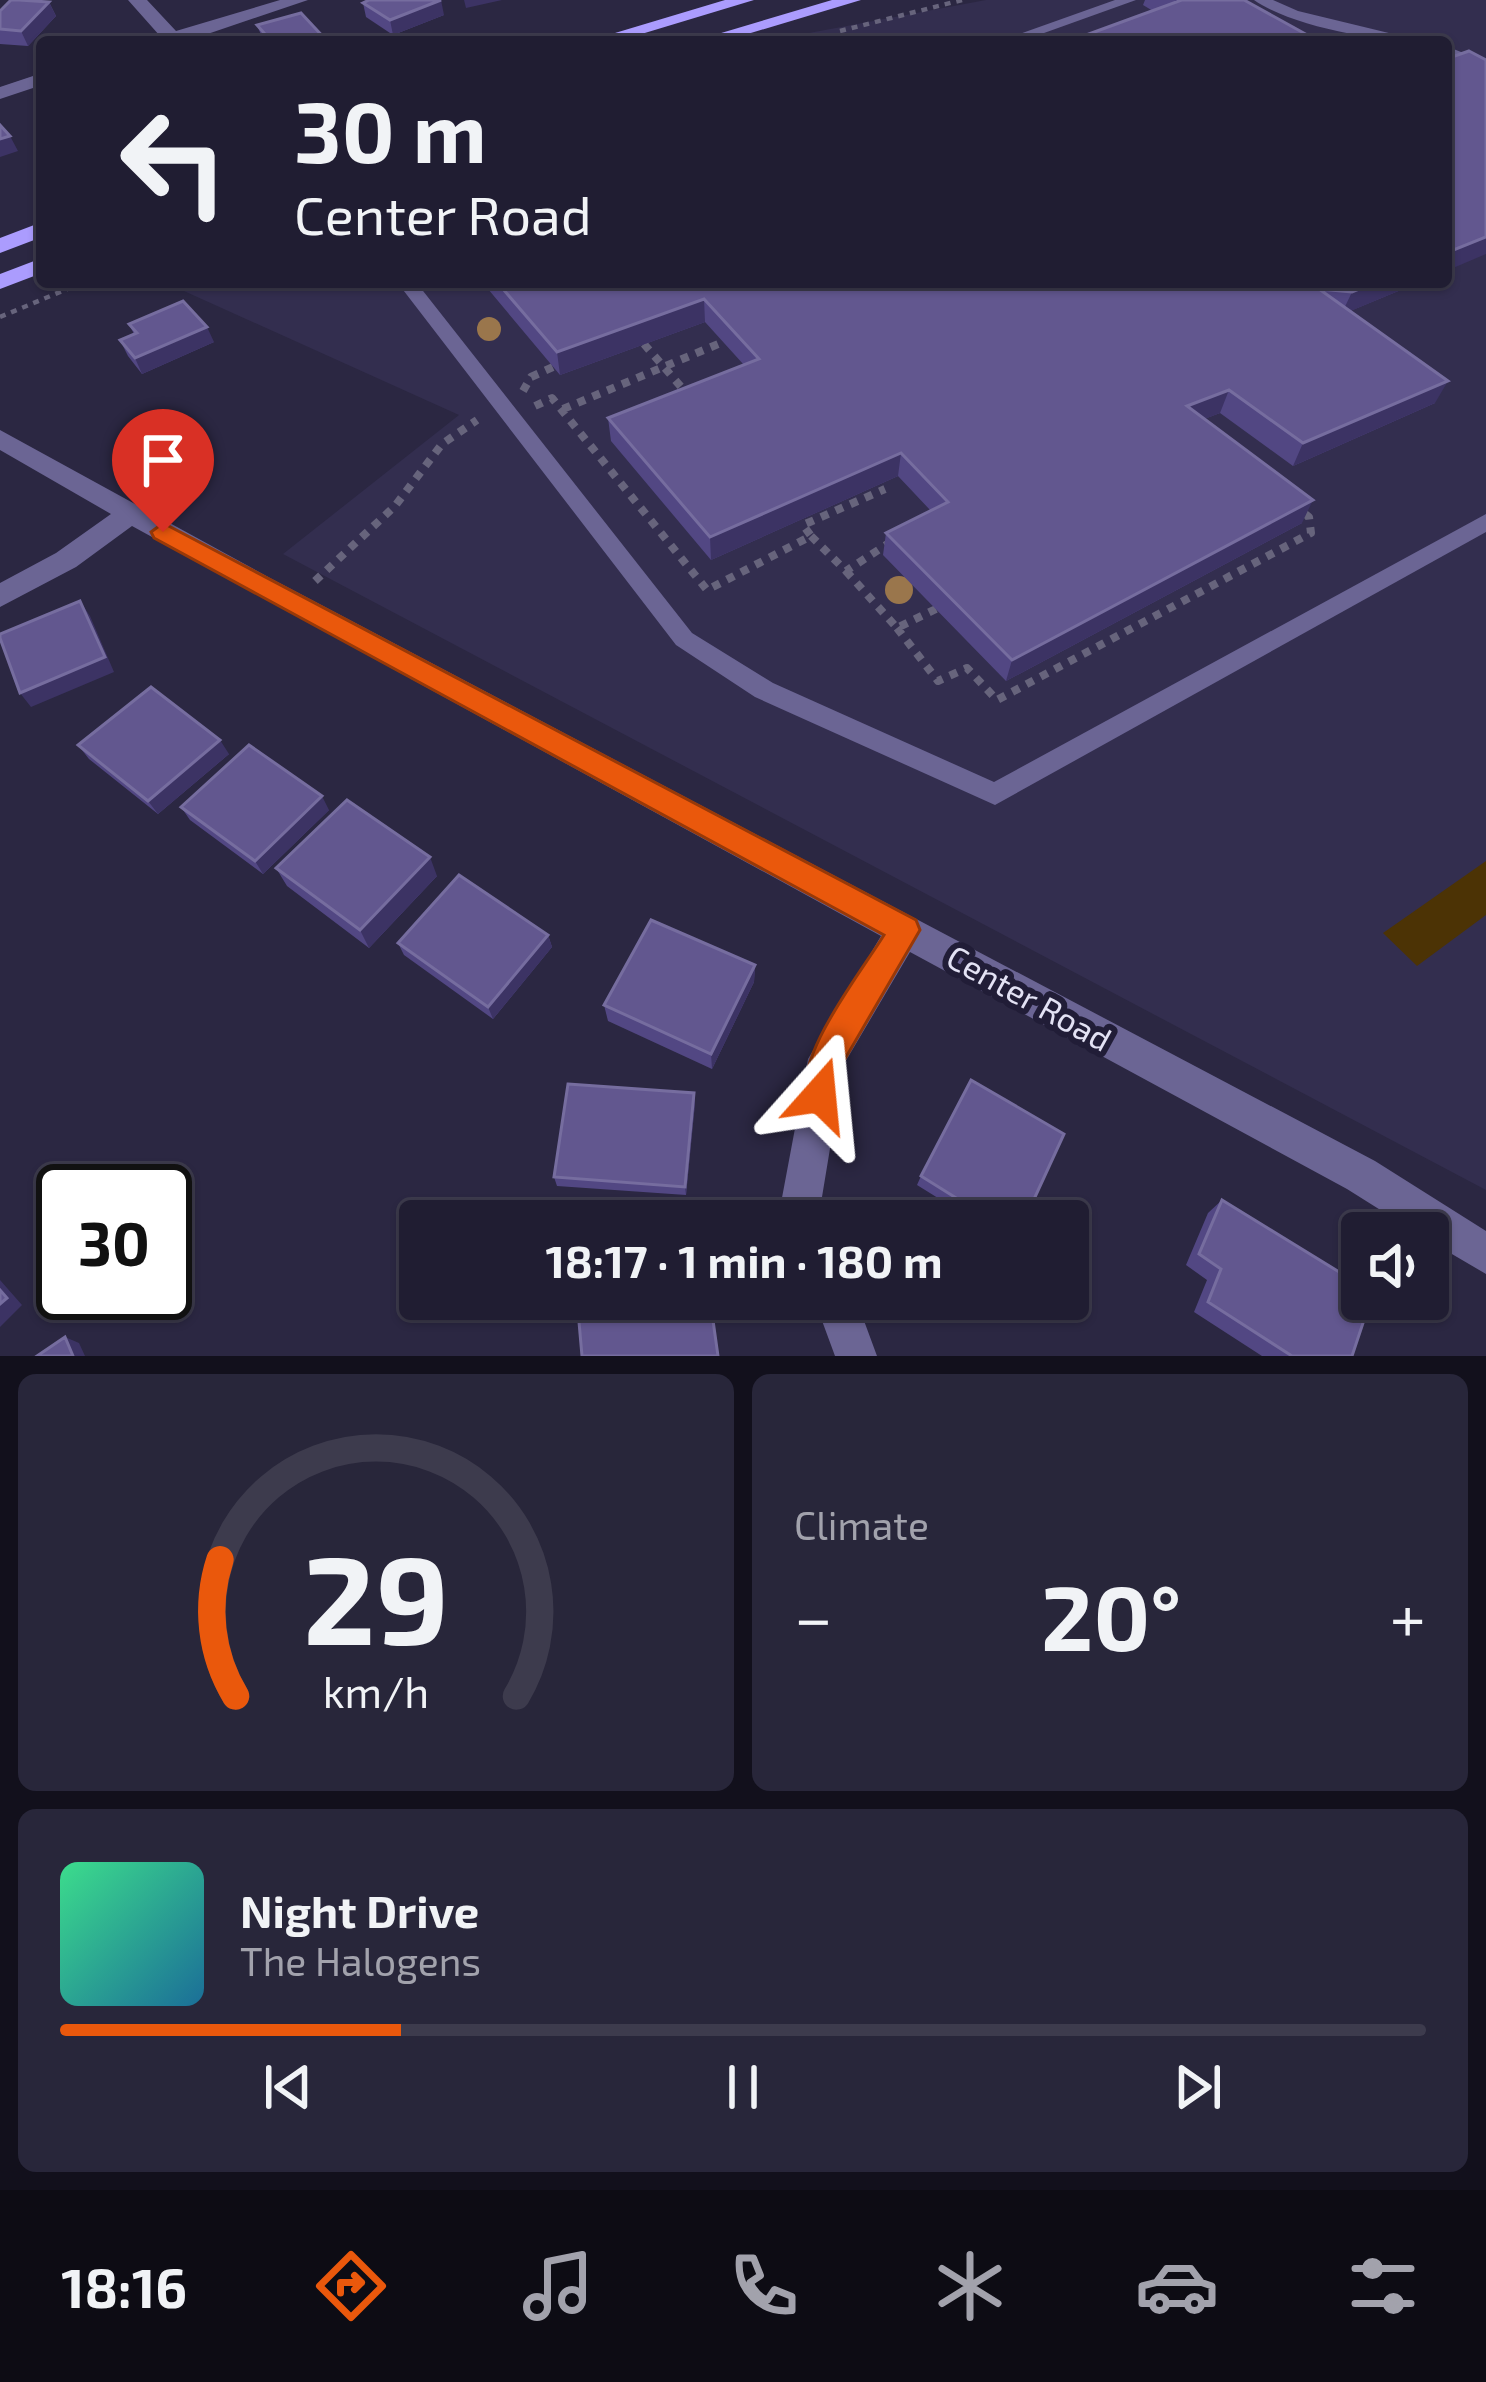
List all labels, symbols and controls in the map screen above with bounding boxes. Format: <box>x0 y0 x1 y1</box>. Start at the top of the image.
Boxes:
text: 30 m <box>294 79 487 180</box>
icon: left <box>96 84 252 240</box>
text: Center Road <box>294 181 592 246</box>
pin <box>112 409 214 532</box>
icon: arrive <box>130 427 196 493</box>
street label: Center Road <box>940 936 1119 1059</box>
position arrow <box>757 1032 883 1158</box>
speed limit sign: 30 <box>36 1164 192 1320</box>
map controls <box>1341 1212 1449 1320</box>
button: sound <box>1341 1212 1449 1320</box>
text: 18:17 · 1 min · 180 m <box>545 1233 943 1287</box>
text: Climate <box>794 1501 929 1548</box>
text: 29 <box>303 1520 449 1670</box>
text: 20° <box>1041 1561 1181 1669</box>
text: − <box>794 1576 833 1655</box>
text: + <box>1390 1576 1426 1655</box>
text: km/h <box>323 1664 429 1716</box>
text: Night Drive <box>240 1883 479 1937</box>
text: The Halogens <box>240 1937 481 1984</box>
icon: previous <box>255 2054 321 2120</box>
icon: pause <box>710 2054 776 2120</box>
icon: next <box>1165 2054 1231 2120</box>
icon: directions <box>309 2244 393 2328</box>
icon: music <box>516 2244 600 2328</box>
icon: phone <box>722 2244 806 2328</box>
icon: climate <box>928 2244 1012 2328</box>
icon: car <box>1135 2244 1219 2328</box>
icon: filters <box>1341 2244 1425 2328</box>
text: 18:16 <box>61 2254 187 2319</box>

